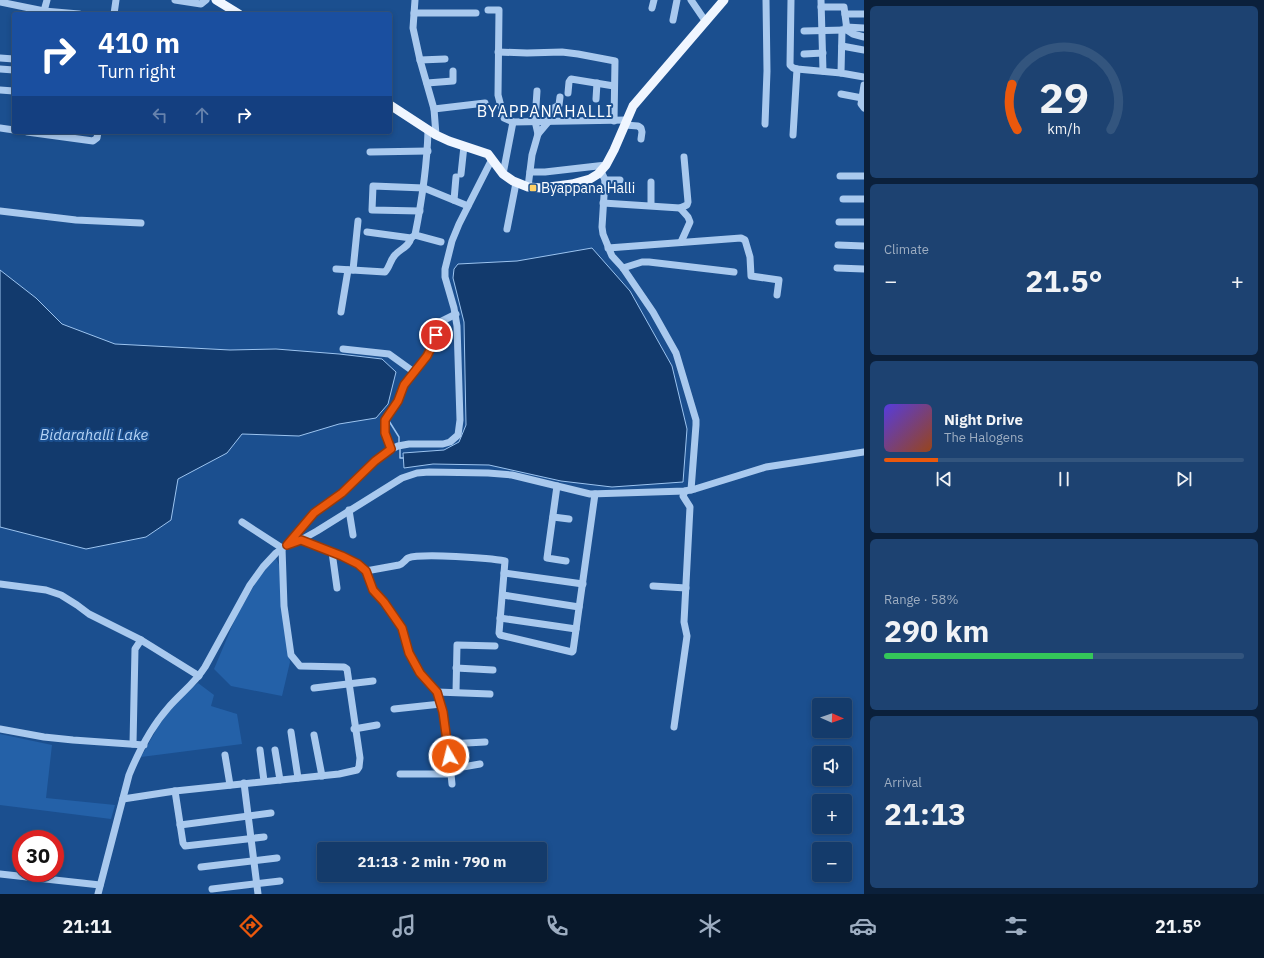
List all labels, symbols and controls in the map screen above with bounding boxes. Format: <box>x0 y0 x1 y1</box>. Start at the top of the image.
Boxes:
text: 410 m <box>98 24 180 61</box>
icon: right <box>32 28 84 80</box>
text: Turn right <box>98 60 176 83</box>
text: 29 <box>1039 70 1089 124</box>
district label: BYAPPANAHALLI <box>477 101 613 121</box>
icon: left <box>149 104 171 126</box>
icon: ahead <box>191 104 213 126</box>
icon: right <box>233 104 255 126</box>
text: km/h <box>1047 118 1081 137</box>
place label: Byappana Halli <box>541 179 635 197</box>
marker: Byappana Halli <box>528 183 538 193</box>
text: Climate <box>884 241 929 258</box>
text: 21.5° <box>1025 261 1103 300</box>
text: − <box>884 266 897 295</box>
text: + <box>1231 266 1244 295</box>
pin <box>419 318 453 352</box>
icon: arrive <box>425 324 447 346</box>
text: Night Drive <box>944 410 1023 429</box>
water label: Bidarahalli Lake <box>40 425 149 444</box>
text: The Halogens <box>944 429 1024 446</box>
icon: previous <box>933 468 955 490</box>
icon: pause <box>1053 468 1075 490</box>
icon: next <box>1173 468 1195 490</box>
text: Range · 58% <box>884 591 958 608</box>
text: 290 km <box>884 611 989 650</box>
north arrow <box>812 698 852 738</box>
map controls <box>812 698 852 882</box>
position arrow <box>428 735 470 777</box>
button: sound <box>812 746 852 786</box>
text: Arrival <box>884 774 922 791</box>
button: + <box>812 794 852 834</box>
text: 21:13 <box>884 794 966 833</box>
speed limit sign: 30 <box>12 830 64 882</box>
button: − <box>812 842 852 882</box>
text: 21:13 · 2 min · 790 m <box>358 852 506 871</box>
icon: directions <box>237 912 265 940</box>
icon: music <box>390 912 418 940</box>
icon: phone <box>543 912 571 940</box>
icon: climate <box>696 912 724 940</box>
icon: car <box>849 912 877 940</box>
icon: filters <box>1002 912 1030 940</box>
text: 21:11 <box>63 915 112 938</box>
text: 21.5° <box>1155 915 1201 938</box>

